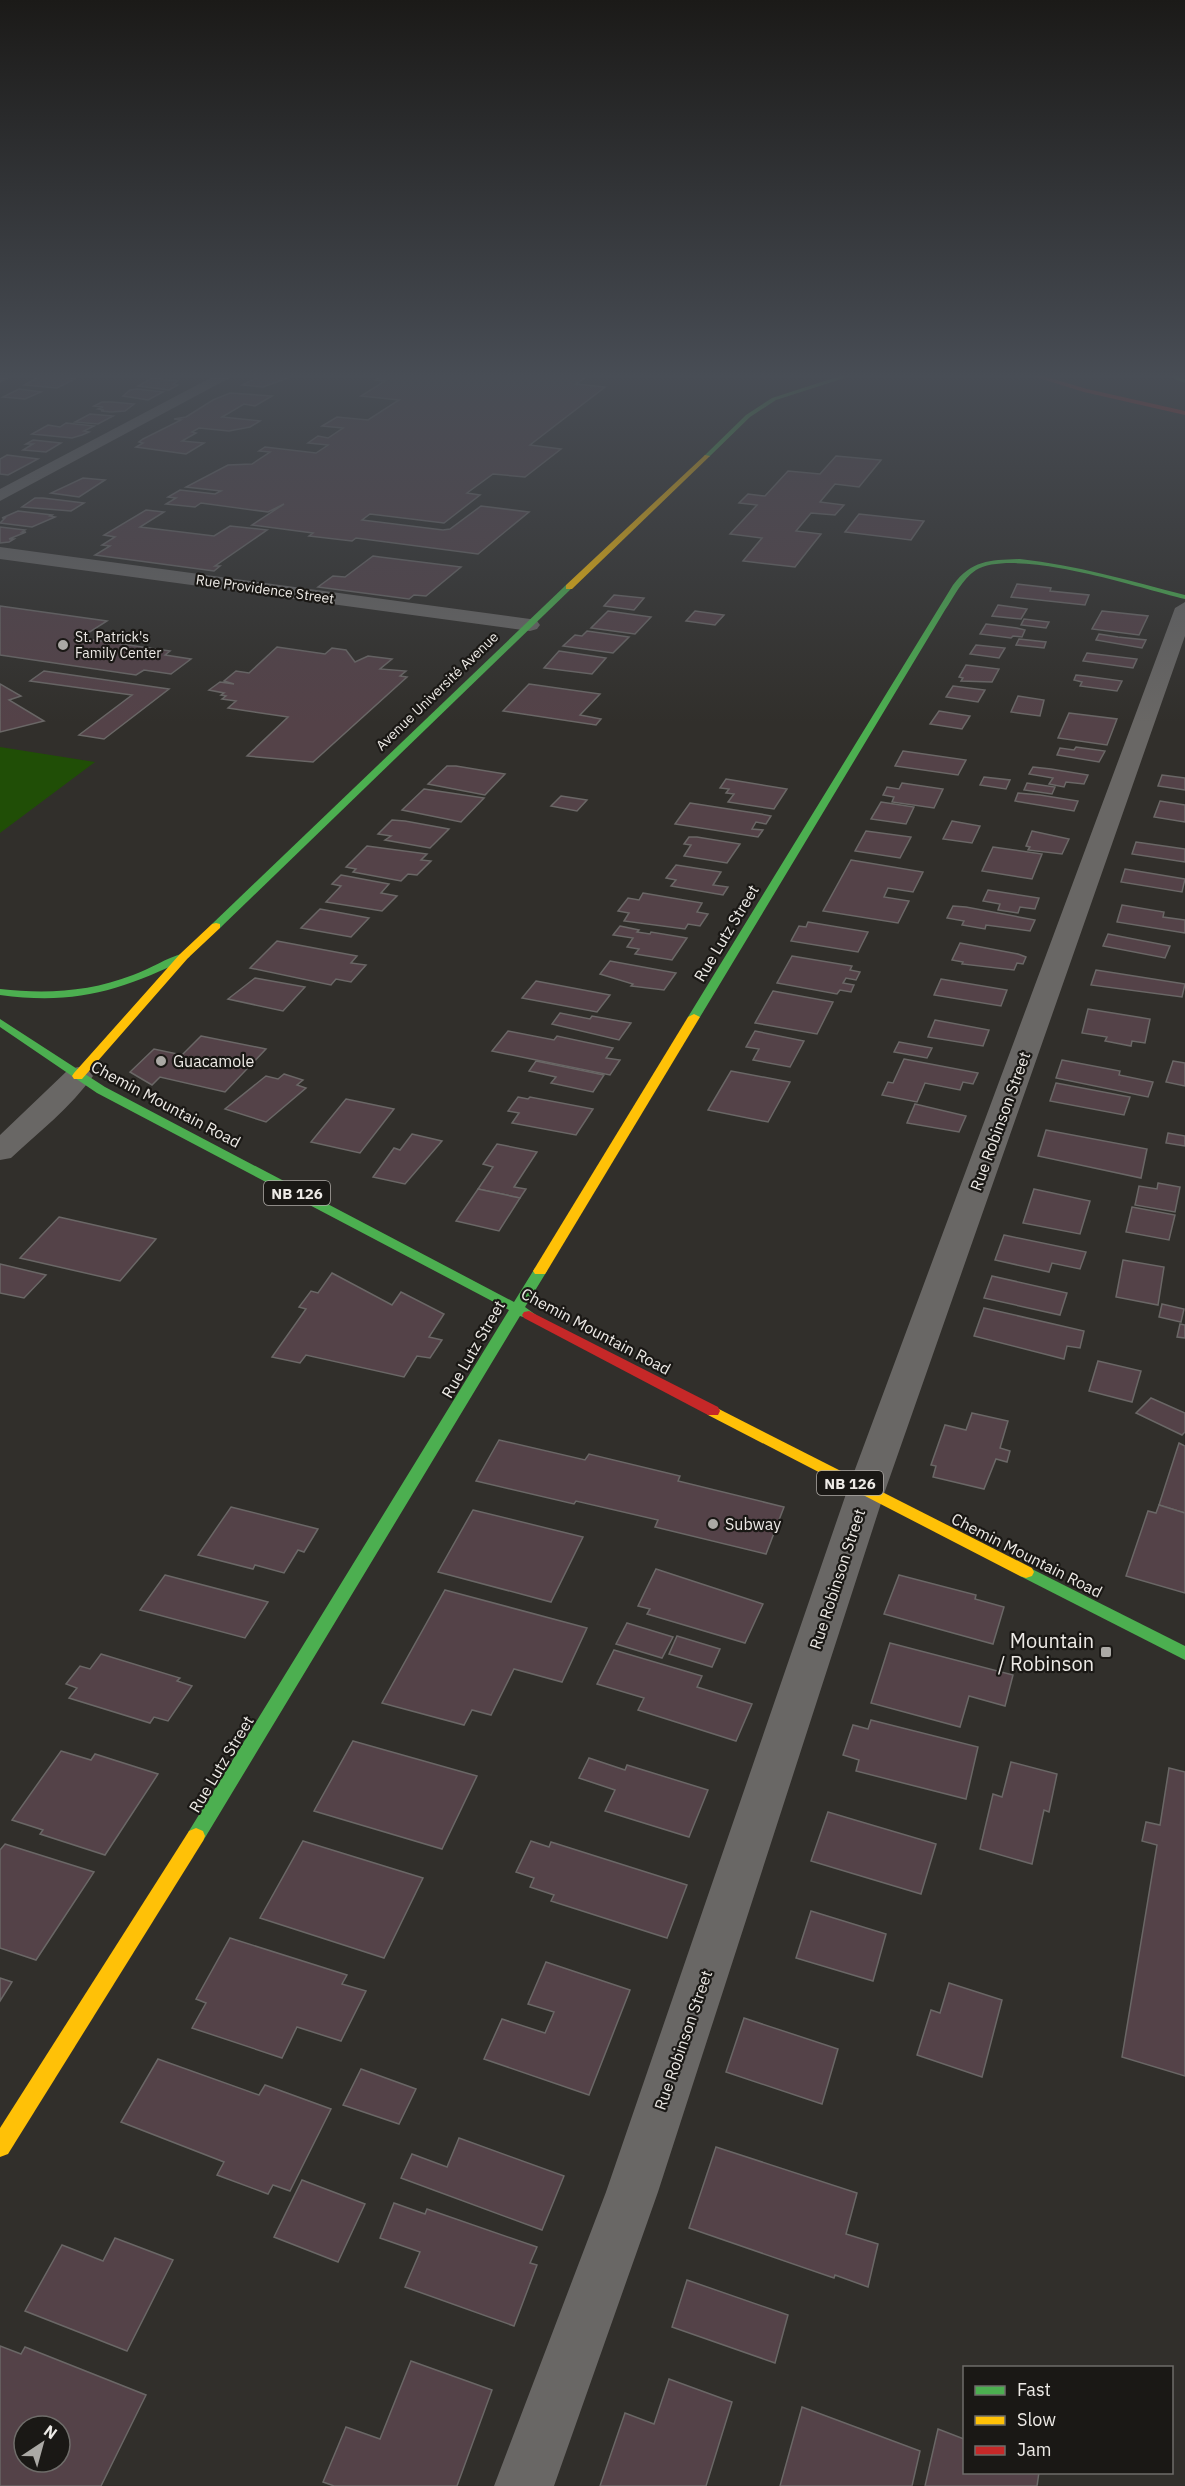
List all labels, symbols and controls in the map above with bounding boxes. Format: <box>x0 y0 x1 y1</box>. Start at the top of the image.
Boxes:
street label: Rue Providence Street <box>195 570 335 608</box>
place label: St. Patrick's Family Center <box>75 628 161 662</box>
street label: Avenue Université Avenue <box>372 628 502 754</box>
marker: St. Patrick's Family Center <box>56 638 70 652</box>
street label: Rue Lutz Street <box>689 881 763 985</box>
street label: Rue Robinson Street <box>966 1049 1034 1193</box>
place label: Guacamole <box>173 1051 255 1071</box>
marker: Guacamole <box>154 1054 168 1068</box>
street label: Chemin Mountain Road <box>88 1056 244 1152</box>
road number: NB 126 <box>264 1181 330 1205</box>
street label: Chemin Mountain Road <box>518 1283 674 1379</box>
street label: Rue Lutz Street <box>437 1297 509 1401</box>
road number: NB 126 <box>817 1471 883 1495</box>
street label: Rue Robinson Street <box>805 1506 869 1652</box>
street label: Chemin Mountain Road <box>948 1508 1106 1602</box>
place label: Subway <box>725 1514 781 1534</box>
marker: Subway <box>706 1517 720 1531</box>
place label: Mountain / Robinson <box>998 1627 1094 1677</box>
marker: Mountain / Robinson <box>1099 1645 1113 1659</box>
street label: Rue Lutz Street <box>184 1712 258 1816</box>
street label: Rue Robinson Street <box>650 1967 716 2113</box>
legend <box>963 2366 1173 2474</box>
text: Fast <box>1017 2378 1051 2401</box>
text: Slow <box>1017 2408 1056 2431</box>
north arrow <box>12 2414 72 2474</box>
text: N <box>40 2420 61 2443</box>
text: Jam <box>1017 2438 1052 2461</box>

